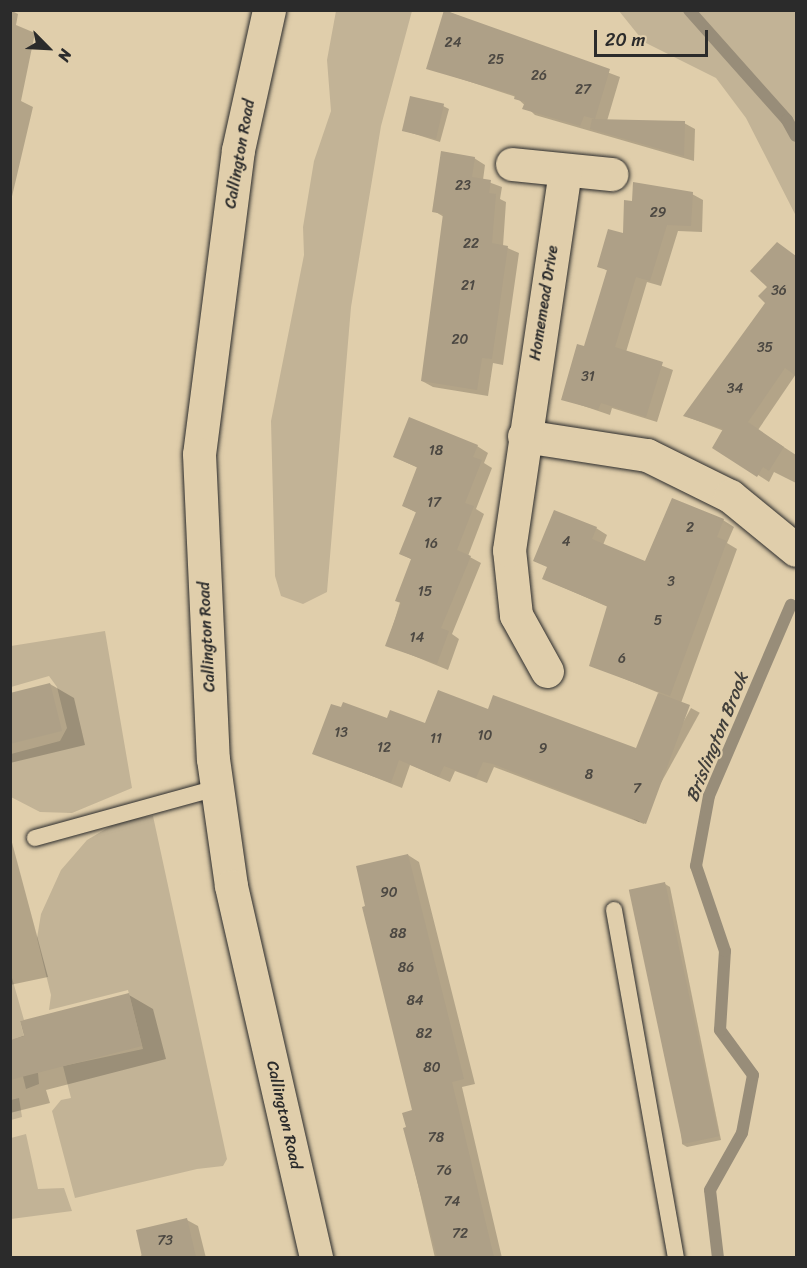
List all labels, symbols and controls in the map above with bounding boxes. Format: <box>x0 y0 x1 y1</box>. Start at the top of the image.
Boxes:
north arrow <box>18 18 78 78</box>
scale bar <box>597 18 711 56</box>
text: 20 m <box>605 24 645 56</box>
house number: 24 <box>445 35 461 51</box>
text: N <box>49 45 80 66</box>
house number: 25 <box>488 52 504 68</box>
house number: 26 <box>531 68 547 84</box>
house number: 27 <box>575 82 591 98</box>
street label: Callington Road <box>221 98 259 210</box>
house number: 23 <box>455 178 471 194</box>
house number: 29 <box>650 205 666 221</box>
house number: 22 <box>463 236 479 252</box>
street label: Homemead Drive <box>525 244 563 362</box>
house number: 21 <box>461 278 475 294</box>
house number: 36 <box>771 283 787 299</box>
house number: 20 <box>452 332 468 348</box>
house number: 35 <box>757 340 773 356</box>
house number: 31 <box>581 369 595 385</box>
house number: 34 <box>727 381 743 397</box>
house number: 18 <box>429 443 443 459</box>
house number: 17 <box>427 495 441 511</box>
house number: 2 <box>686 520 694 536</box>
house number: 4 <box>562 534 570 550</box>
house number: 16 <box>424 536 438 552</box>
house number: 3 <box>667 574 675 590</box>
street label: Callington Road <box>195 581 219 693</box>
house number: 15 <box>418 584 432 600</box>
house number: 5 <box>654 613 662 629</box>
house number: 14 <box>410 630 424 646</box>
house number: 6 <box>618 651 626 667</box>
water label: Brislington Brook <box>681 669 753 805</box>
house number: 13 <box>334 725 348 741</box>
house number: 10 <box>478 728 492 744</box>
house number: 11 <box>430 731 442 747</box>
house number: 12 <box>377 740 391 756</box>
house number: 9 <box>539 741 547 757</box>
house number: 8 <box>585 767 593 783</box>
house number: 7 <box>633 781 641 797</box>
house number: 90 <box>380 885 398 901</box>
house number: 88 <box>390 926 406 942</box>
house number: 86 <box>398 960 414 976</box>
house number: 84 <box>406 993 424 1009</box>
house number: 82 <box>416 1026 432 1042</box>
street label: Callington Road <box>262 1059 306 1171</box>
house number: 80 <box>423 1060 441 1076</box>
house number: 78 <box>428 1130 444 1146</box>
house number: 76 <box>436 1163 452 1179</box>
house number: 74 <box>444 1194 460 1210</box>
house number: 72 <box>452 1226 468 1242</box>
house number: 73 <box>157 1233 173 1249</box>

